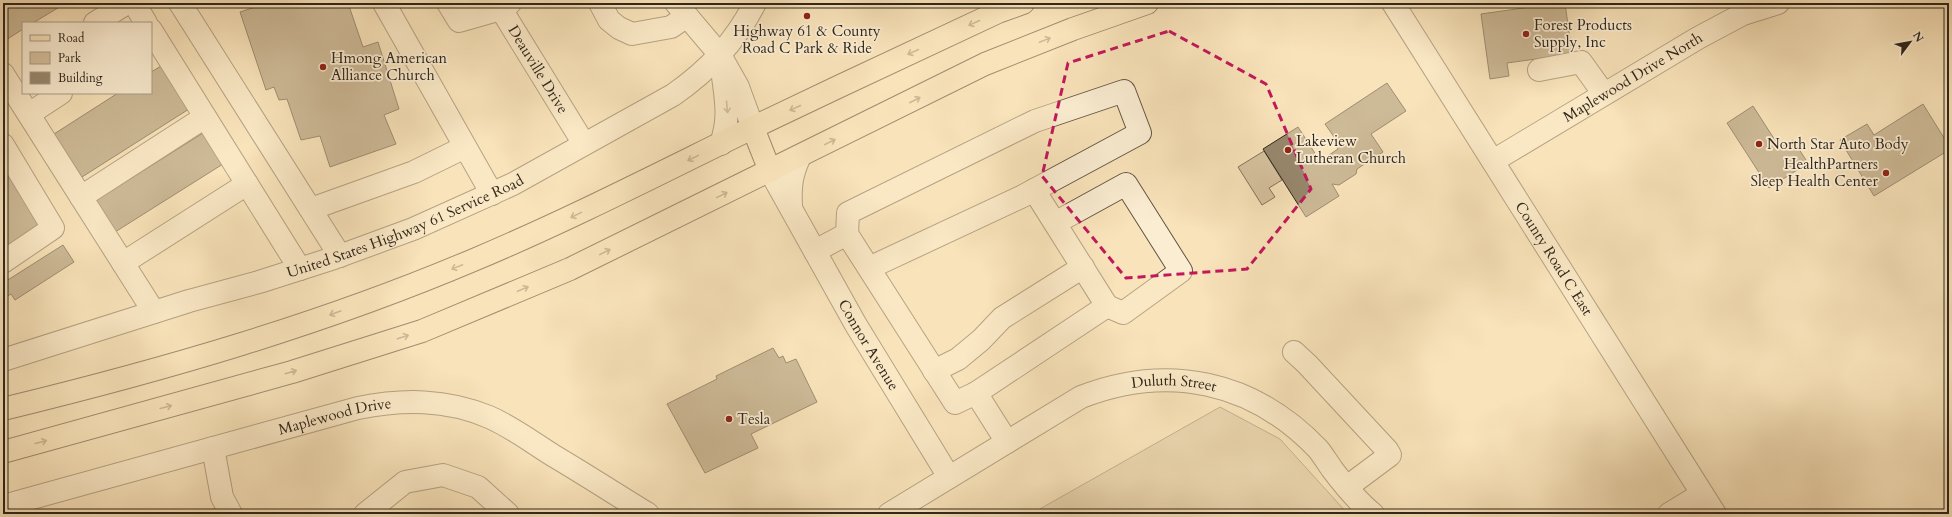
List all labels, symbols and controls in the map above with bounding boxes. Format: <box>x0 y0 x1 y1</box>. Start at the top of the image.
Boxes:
marker: Highway 61 & County Road C Park & Ride <box>802 11 812 21</box>
place label: Forest Products Supply, Inc <box>1534 15 1632 52</box>
one-way arrow <box>969 20 981 27</box>
place label: Highway 61 & County Road C Park & Ride <box>733 21 881 58</box>
legend <box>22 22 152 94</box>
street label: Deauville Drive <box>503 22 573 118</box>
north arrow <box>1890 22 1930 62</box>
street label: Maplewood Drive North <box>1559 27 1707 127</box>
marker: Forest Products Supply, Inc <box>1521 29 1531 39</box>
text: N <box>1909 29 1927 45</box>
text: Road <box>58 30 85 46</box>
one-way arrow <box>1038 36 1050 43</box>
place label: Hmong American Alliance Church <box>331 48 447 85</box>
one-way arrow <box>907 49 919 56</box>
text: Park <box>58 50 82 66</box>
marker: Hmong American Alliance Church <box>318 62 328 72</box>
text: Building <box>58 70 103 86</box>
one-way arrow <box>908 95 920 103</box>
one-way arrow <box>723 100 730 113</box>
one-way arrow <box>790 105 802 112</box>
place label: Lakeview Lutheran Church <box>1296 131 1407 168</box>
place label: North Star Auto Body <box>1767 134 1909 154</box>
one-way arrow <box>824 137 836 145</box>
marker: North Star Auto Body <box>1754 139 1764 149</box>
marker: Lakeview Lutheran Church <box>1283 145 1293 155</box>
place label: HealthPartners Sleep Health Center <box>1751 154 1879 191</box>
one-way arrow <box>687 155 699 162</box>
marker: HealthPartners Sleep Health Center <box>1881 168 1891 178</box>
street label: United States Highway 61 Service Road <box>284 170 527 283</box>
one-way arrow <box>716 191 728 198</box>
street label: County Road C East <box>1511 198 1598 320</box>
one-way arrow <box>570 212 582 219</box>
one-way arrow <box>599 248 611 255</box>
one-way arrow <box>451 263 463 271</box>
one-way arrow <box>517 284 529 292</box>
street label: Connor Avenue <box>834 296 904 394</box>
one-way arrow <box>329 310 342 317</box>
one-way arrow <box>396 333 408 341</box>
one-way arrow <box>285 368 298 375</box>
street label: Duluth Street <box>1130 370 1219 397</box>
street label: Maplewood Drive <box>276 393 392 440</box>
one-way arrow <box>159 403 172 410</box>
place label: Tesla <box>737 409 771 429</box>
marker: Tesla <box>724 414 734 424</box>
one-way arrow <box>34 438 47 445</box>

